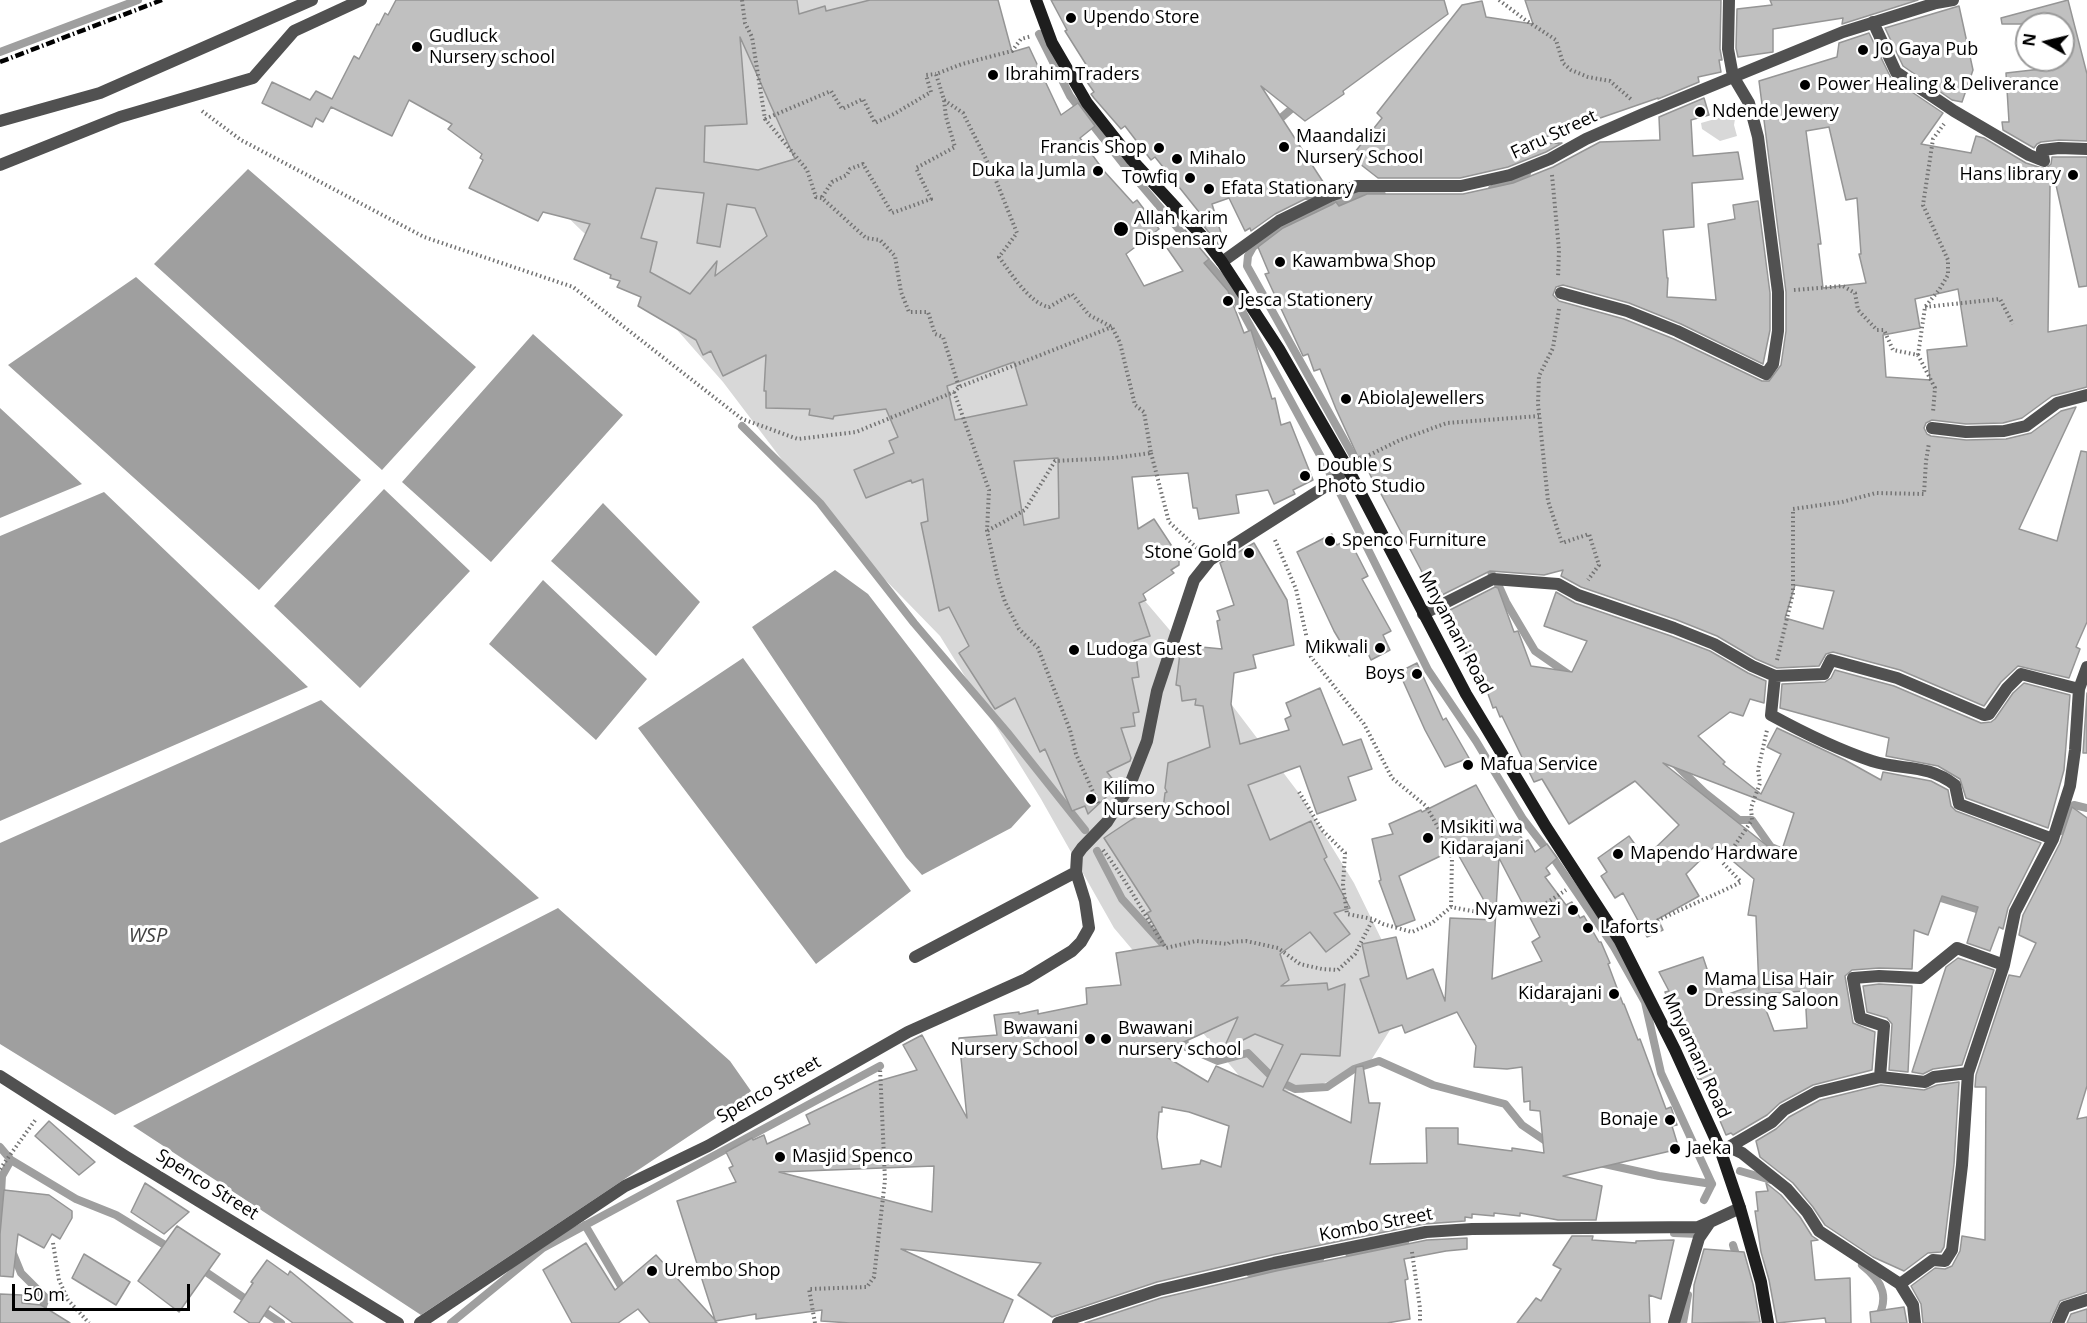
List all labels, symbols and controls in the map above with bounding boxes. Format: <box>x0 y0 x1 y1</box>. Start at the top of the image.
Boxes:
place label: Upendo Store <box>1083 7 1199 29</box>
marker: Upendo Store <box>1064 11 1078 25</box>
north arrow <box>2015 12 2075 72</box>
place label: Gudluck Nursery school <box>429 26 555 68</box>
text: N <box>2017 32 2041 48</box>
place label: JO Gaya Pub <box>1875 39 1978 61</box>
marker: Gudluck Nursery school <box>410 40 424 54</box>
marker: JO Gaya Pub <box>1856 43 1870 57</box>
place label: Ibrahim Traders <box>1005 64 1140 86</box>
marker: Ibrahim Traders <box>986 68 1000 82</box>
place label: Power Healing & Deliverance <box>1817 74 2059 96</box>
marker: Power Healing & Deliverance <box>1798 78 1812 92</box>
place label: Ndende Jewery <box>1712 101 1839 123</box>
marker: Ndende Jewery <box>1693 105 1707 119</box>
street label: Faru Street <box>1507 106 1601 164</box>
place label: Maandalizi Nursery School <box>1296 126 1423 168</box>
place label: Francis Shop <box>1040 137 1147 159</box>
marker: Maandalizi Nursery School <box>1277 140 1291 154</box>
marker: Francis Shop <box>1152 141 1166 155</box>
place label: Mihalo <box>1189 148 1246 170</box>
marker: Mihalo <box>1170 152 1184 166</box>
place label: Duka la Jumla <box>971 160 1086 182</box>
marker: Duka la Jumla <box>1091 164 1105 178</box>
place label: Hans library <box>1960 164 2061 186</box>
place label: Towfiq <box>1122 167 1178 189</box>
marker: Hans library <box>2066 168 2080 182</box>
marker: Towfiq <box>1183 171 1197 185</box>
place label: Efata Stationary <box>1221 178 1354 200</box>
marker: Efata Stationary <box>1202 182 1216 196</box>
place label: Allah karim Dispensary <box>1134 208 1228 250</box>
marker: Allah karim Dispensary <box>1112 220 1130 238</box>
place label: Kawambwa Shop <box>1292 251 1436 273</box>
marker: Kawambwa Shop <box>1273 255 1287 269</box>
place label: Jesca Stationery <box>1240 290 1372 312</box>
marker: Jesca Stationery <box>1221 294 1235 308</box>
place label: AbiolaJewellers <box>1358 388 1484 410</box>
marker: AbiolaJewellers <box>1339 392 1353 406</box>
place label: Double S Photo Studio <box>1317 455 1425 498</box>
marker: Double S Photo Studio <box>1298 469 1312 483</box>
place label: Spenco Furniture <box>1342 530 1486 552</box>
marker: Spenco Furniture <box>1323 534 1337 548</box>
place label: Stone Gold <box>1145 542 1237 564</box>
marker: Stone Gold <box>1242 546 1256 560</box>
street label: Mnyamani Road <box>1414 568 1496 698</box>
place label: Mikwali <box>1305 637 1368 659</box>
place label: Ludoga Guest <box>1086 639 1202 661</box>
marker: Mikwali <box>1373 641 1387 655</box>
marker: Ludoga Guest <box>1067 643 1081 657</box>
place label: Boys <box>1365 663 1405 685</box>
marker: Boys <box>1410 667 1424 681</box>
place label: Mafua Service <box>1480 754 1598 776</box>
marker: Mafua Service <box>1461 758 1475 772</box>
place label: Kilimo Nursery School <box>1103 778 1230 820</box>
marker: Kilimo Nursery School <box>1084 792 1098 806</box>
place label: Msikiti wa Kidarajani <box>1440 817 1524 860</box>
marker: Msikiti wa Kidarajani <box>1421 831 1435 845</box>
place label: Mapendo Hardware <box>1630 843 1798 865</box>
marker: Mapendo Hardware <box>1611 847 1625 861</box>
place label: Nyamwezi <box>1475 899 1561 921</box>
marker: Nyamwezi <box>1566 903 1580 917</box>
place label: Laforts <box>1600 917 1659 939</box>
marker: Laforts <box>1581 921 1595 935</box>
water label: WSP <box>129 924 167 948</box>
place label: Mama Lisa Hair Dressing Saloon <box>1704 969 1839 1012</box>
place label: Kidarajani <box>1518 983 1602 1005</box>
marker: Mama Lisa Hair Dressing Saloon <box>1685 983 1699 997</box>
marker: Kidarajani <box>1607 987 1621 1001</box>
street label: Mnyamani Road <box>1657 990 1735 1122</box>
place label: Bwawani Nursery School <box>951 1018 1078 1060</box>
place label: Bwawani nursery school <box>1118 1018 1242 1060</box>
marker: Bwawani Nursery School <box>1083 1032 1097 1046</box>
marker: Bwawani nursery school <box>1099 1032 1113 1046</box>
street label: Spenco Street <box>713 1052 825 1128</box>
place label: Bonaje <box>1600 1109 1658 1131</box>
marker: Bonaje <box>1663 1113 1677 1127</box>
place label: Jaeka <box>1687 1138 1731 1160</box>
marker: Jaeka <box>1668 1142 1682 1156</box>
street label: Spenco Street <box>152 1145 262 1225</box>
place label: Masjid Spenco <box>792 1146 913 1168</box>
marker: Masjid Spenco <box>773 1150 787 1164</box>
street label: Kombo Street <box>1317 1203 1435 1247</box>
place label: Urembo Shop <box>664 1260 781 1282</box>
marker: Urembo Shop <box>645 1264 659 1278</box>
scale bar <box>15 1272 194 1310</box>
text: 50 m <box>23 1282 65 1306</box>

